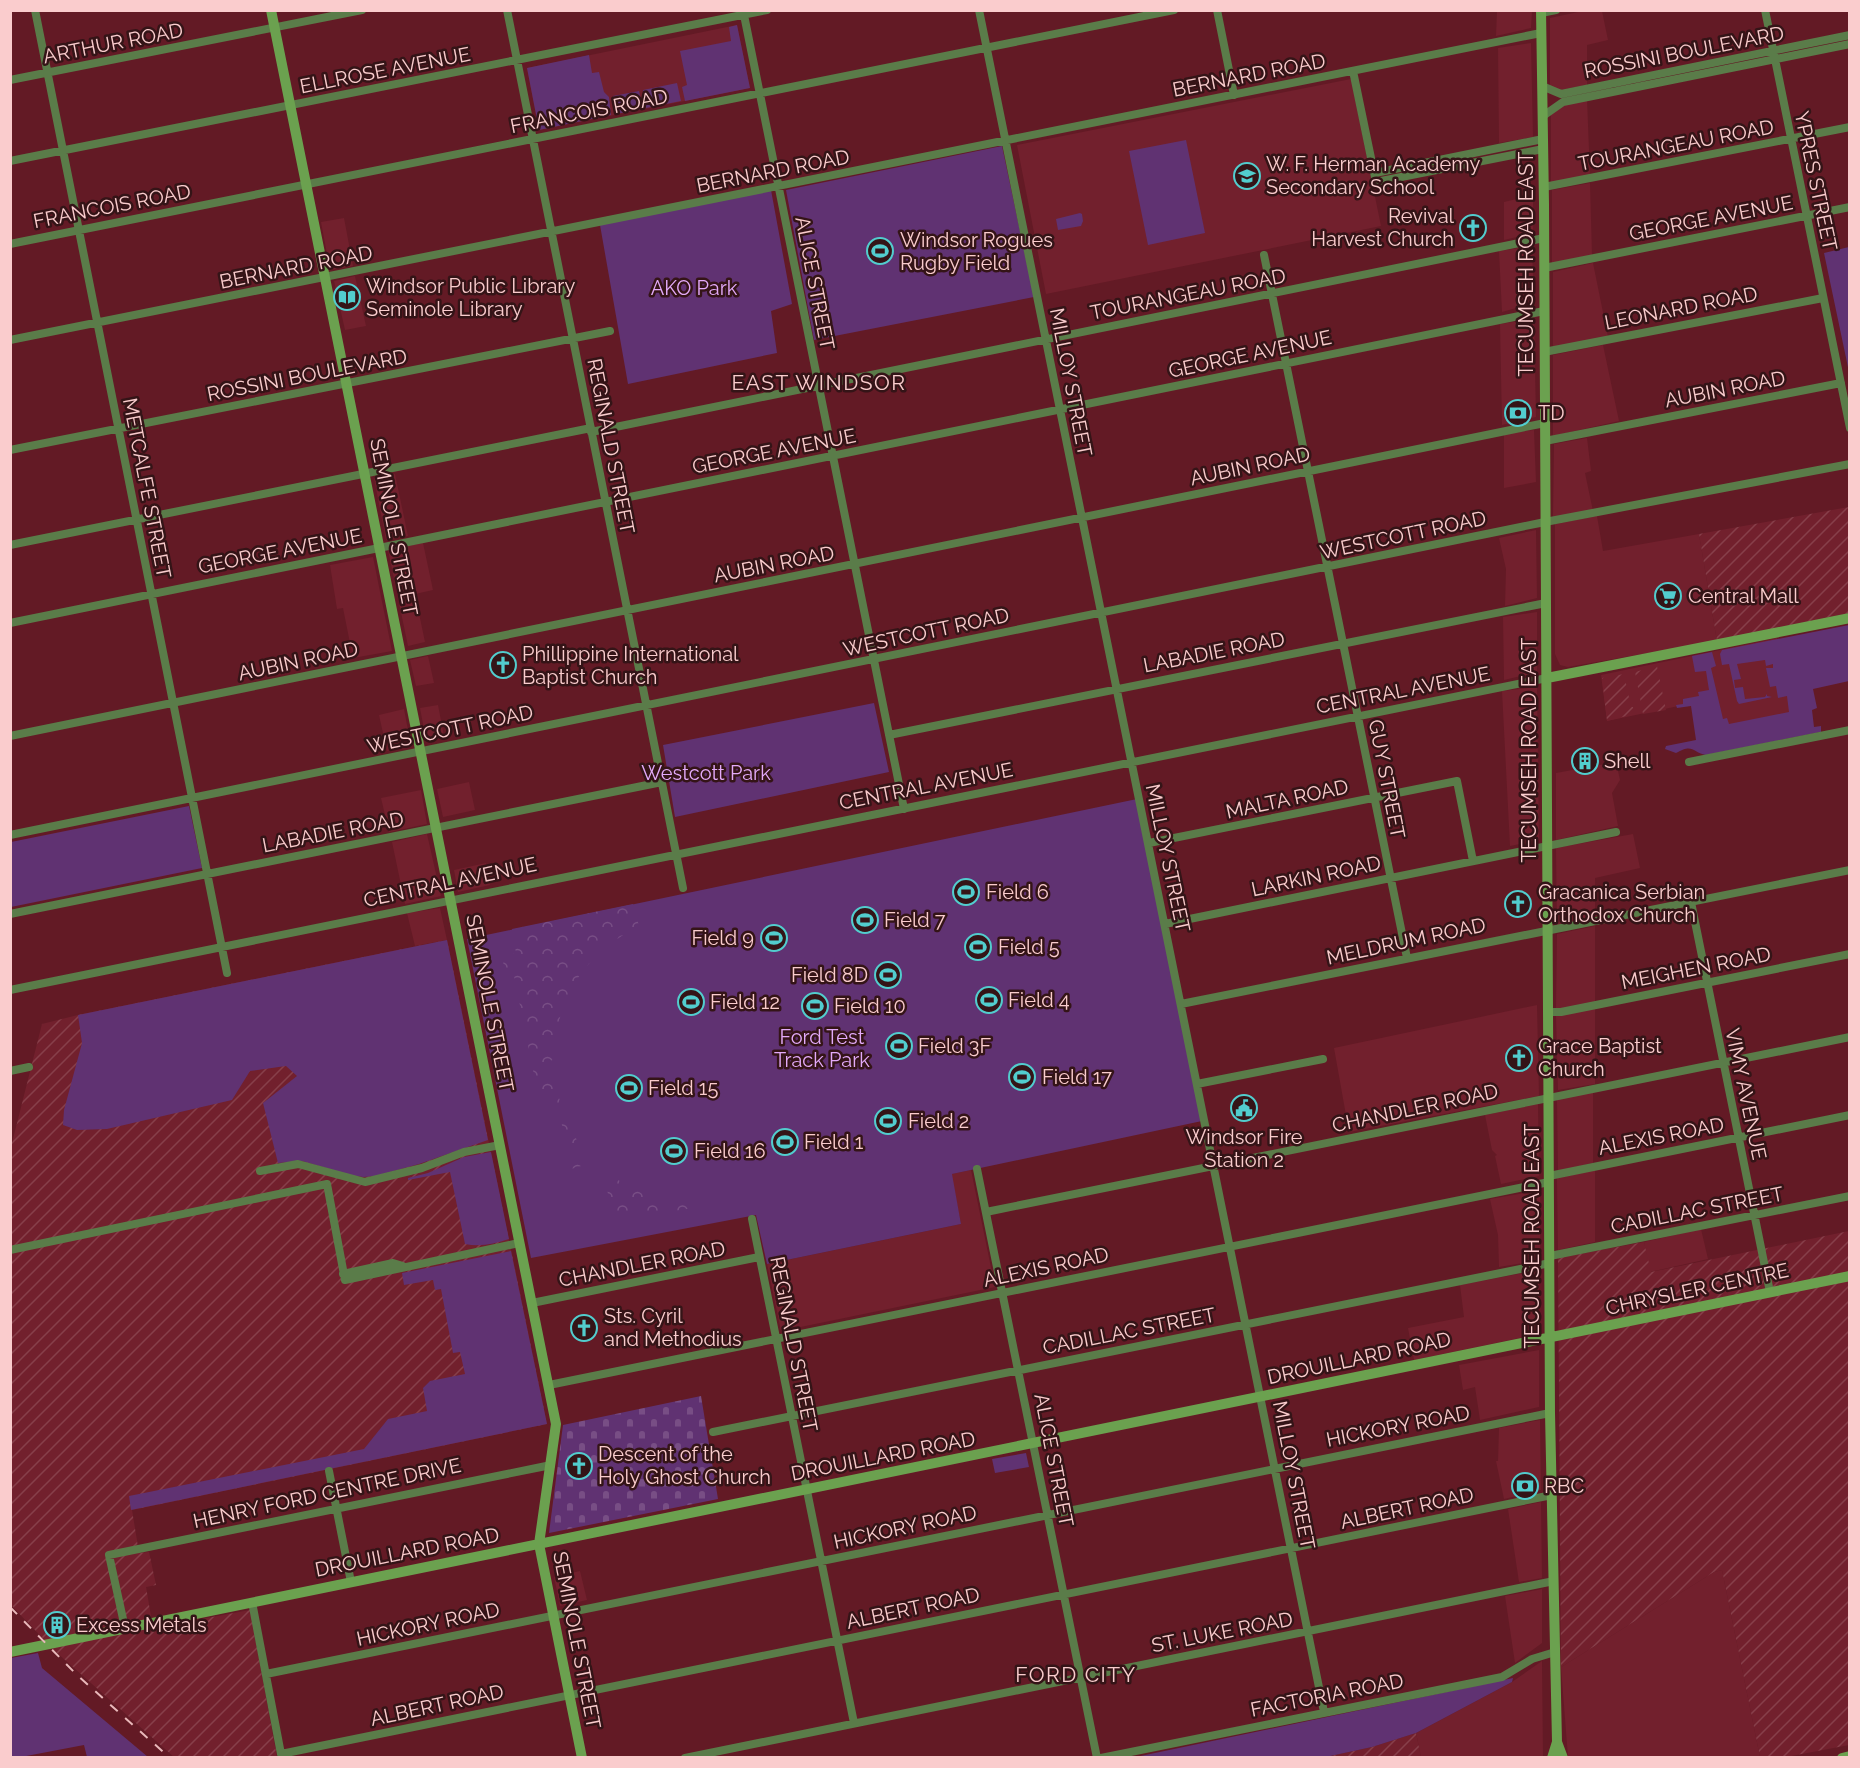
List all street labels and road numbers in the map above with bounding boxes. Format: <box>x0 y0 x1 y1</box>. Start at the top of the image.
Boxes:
street label: ARTHUR ROAD <box>41 18 185 68</box>
street label: ROSSINI BOULEVARD <box>1582 21 1786 83</box>
street label: ELLROSE AVENUE <box>298 42 472 98</box>
street label: BERNARD ROAD <box>1170 48 1328 102</box>
street label: FRANCOIS ROAD <box>508 84 670 138</box>
street label: YPRES STREET <box>1790 109 1842 253</box>
street label: TOURANGEAU ROAD <box>1576 114 1776 176</box>
street label: BERNARD ROAD <box>694 144 852 198</box>
street label: TECUMSEH ROAD EAST <box>1514 152 1538 376</box>
street label: FRANCOIS ROAD <box>31 179 193 233</box>
street label: GEORGE AVENUE <box>1627 190 1795 246</box>
street label: ALICE STREET <box>790 214 840 352</box>
street label: BERNARD ROAD <box>217 240 375 294</box>
street label: TOURANGEAU ROAD <box>1088 263 1288 325</box>
street label: LEONARD ROAD <box>1602 281 1760 335</box>
street label: MILLOY STREET <box>1045 306 1097 458</box>
street label: GEORGE AVENUE <box>1166 325 1334 383</box>
street label: ROSSINI BOULEVARD <box>205 344 409 406</box>
street label: REGINALD STREET <box>582 356 640 536</box>
street label: AUBIN ROAD <box>1663 366 1787 412</box>
street label: METCALFE STREET <box>118 396 176 580</box>
street label: GEORGE AVENUE <box>690 423 858 479</box>
street label: SEMINOLE STREET <box>365 436 423 618</box>
street label: AUBIN ROAD <box>1188 442 1312 490</box>
street label: WESTCOTT ROAD <box>1318 506 1488 564</box>
street label: GEORGE AVENUE <box>196 523 364 579</box>
street label: AUBIN ROAD <box>712 541 836 587</box>
street label: WESTCOTT ROAD <box>841 603 1011 661</box>
street label: LABADIE ROAD <box>1141 627 1287 677</box>
street label: AUBIN ROAD <box>236 637 360 685</box>
street label: TECUMSEH ROAD EAST <box>1517 638 1541 862</box>
street label: CENTRAL AVENUE <box>1314 661 1492 719</box>
street label: WESTCOTT ROAD <box>365 700 535 758</box>
street label: GUY STREET <box>1364 717 1410 841</box>
street label: CENTRAL AVENUE <box>837 757 1015 815</box>
street label: MALTA ROAD <box>1224 774 1350 824</box>
street label: MILLOY STREET <box>1141 782 1195 934</box>
street label: LABADIE ROAD <box>260 807 406 857</box>
street label: LARKIN ROAD <box>1249 851 1383 901</box>
street label: CENTRAL AVENUE <box>361 852 539 912</box>
street label: SEMINOLE STREET <box>461 912 519 1094</box>
street label: MELDRUM ROAD <box>1324 912 1488 970</box>
street label: MEIGHEN ROAD <box>1619 942 1773 994</box>
street label: VIMY AVENUE <box>1720 1026 1772 1162</box>
street label: CHANDLER ROAD <box>1330 1079 1500 1137</box>
street label: ALEXIS ROAD <box>1596 1112 1726 1160</box>
street label: TECUMSEH ROAD EAST <box>1520 1124 1544 1348</box>
street label: CADILLAC STREET <box>1609 1181 1785 1239</box>
street label: CHANDLER ROAD <box>557 1236 727 1292</box>
street label: ALEXIS ROAD <box>981 1242 1111 1292</box>
street label: REGINALD STREET <box>765 1254 823 1434</box>
street label: CHRYSLER CENTRE <box>1603 1258 1791 1320</box>
street label: CADILLAC STREET <box>1041 1302 1217 1360</box>
street label: DROUILLARD ROAD <box>1265 1327 1453 1389</box>
street label: ALICE STREET <box>1029 1391 1079 1529</box>
street label: MILLOY STREET <box>1268 1399 1320 1551</box>
street label: HICKORY ROAD <box>1324 1400 1472 1452</box>
street label: DROUILLARD ROAD <box>789 1426 977 1486</box>
street label: HENRY FORD CENTRE DRIVE <box>191 1453 463 1533</box>
street label: ALBERT ROAD <box>1338 1482 1476 1534</box>
street label: HICKORY ROAD <box>831 1500 979 1554</box>
street label: DROUILLARD ROAD <box>313 1522 501 1582</box>
street label: SEMINOLE STREET <box>548 1549 606 1731</box>
street label: ALBERT ROAD <box>844 1582 982 1634</box>
street label: HICKORY ROAD <box>354 1597 502 1651</box>
street label: ST. LUKE ROAD <box>1149 1607 1295 1657</box>
street label: FACTORIA ROAD <box>1248 1668 1406 1722</box>
street label: ALBERT ROAD <box>368 1679 506 1731</box>

